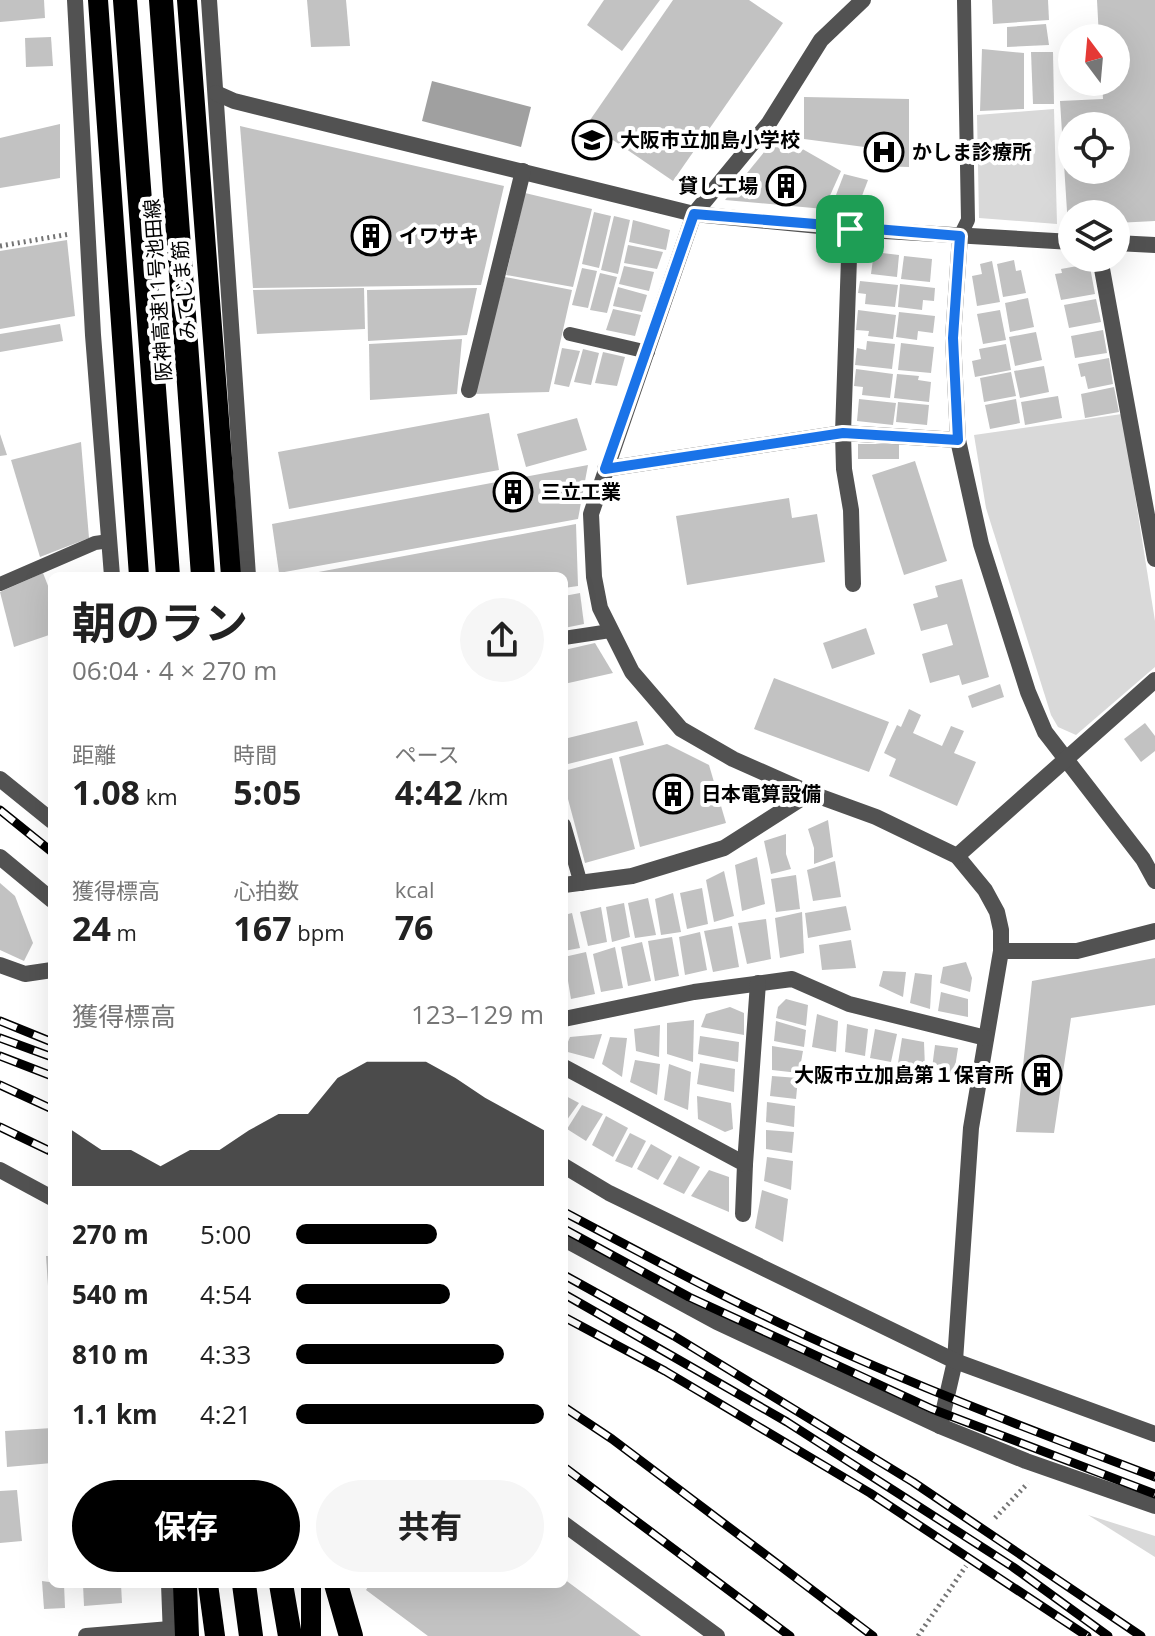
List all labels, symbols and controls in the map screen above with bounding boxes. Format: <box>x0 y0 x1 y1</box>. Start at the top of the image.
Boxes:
north arrow <box>1058 24 1130 96</box>
map controls <box>1058 24 1130 272</box>
button: locate <box>1058 112 1130 184</box>
school or university icon: 大阪市立加島小学校 <box>571 119 613 161</box>
place label: 大阪市立加島小学校 <box>620 126 800 153</box>
hospital icon: かしま診療所 <box>863 131 905 173</box>
place label: かしま診療所 <box>912 138 1032 165</box>
building icon: 貸し工場 <box>765 165 807 207</box>
place label: 貸し工場 <box>678 172 758 199</box>
pin <box>816 195 884 263</box>
street label: 阪神高速11号池田線 <box>138 198 177 382</box>
button: layers <box>1058 200 1130 272</box>
icon: arrive <box>828 207 872 251</box>
building icon: イワサキ <box>350 215 392 257</box>
place label: イワサキ <box>399 222 479 249</box>
street label: みてじま筋 <box>166 239 201 341</box>
building icon: 三立工業 <box>492 471 534 513</box>
place label: 三立工業 <box>541 478 621 505</box>
text: 朝のラン <box>72 592 248 652</box>
button: share <box>460 598 544 682</box>
text: 06:04 · 4 × 270 m <box>72 652 277 688</box>
text: 距離 <box>72 739 116 769</box>
text: 時間 <box>233 739 277 769</box>
text: ペース <box>395 739 460 769</box>
text: 1.08 <box>72 769 140 815</box>
text: 5:05 <box>233 769 301 815</box>
text: 4:42 <box>395 769 463 815</box>
building icon: 日本電算設備 <box>652 773 694 815</box>
place label: 日本電算設備 <box>701 780 821 807</box>
text: km <box>140 781 178 811</box>
text: /km <box>463 781 508 811</box>
text: kcal <box>395 874 435 904</box>
text: 獲得標高 <box>72 875 160 905</box>
text: 心拍数 <box>233 875 299 905</box>
text: 76 <box>395 904 434 950</box>
text: 24 <box>72 905 111 951</box>
text: 167 <box>233 905 292 951</box>
text: m <box>111 917 137 947</box>
text: bpm <box>292 917 345 947</box>
text: 123–129 m <box>411 996 544 1032</box>
text: 獲得標高 <box>72 998 176 1034</box>
building icon: 大阪市立加島第１保育所 <box>1021 1054 1063 1096</box>
place label: 大阪市立加島第１保育所 <box>794 1061 1014 1088</box>
text: 270 m <box>72 1216 149 1252</box>
text: 5:00 <box>200 1216 251 1252</box>
text: 540 m <box>72 1276 149 1312</box>
text: 4:54 <box>200 1276 251 1312</box>
text: 810 m <box>72 1336 149 1372</box>
text: 4:33 <box>200 1336 251 1372</box>
text: 1.1 km <box>72 1396 158 1432</box>
text: 4:21 <box>200 1396 251 1432</box>
button: 保存 <box>72 1480 300 1572</box>
button: 共有 <box>316 1480 544 1572</box>

